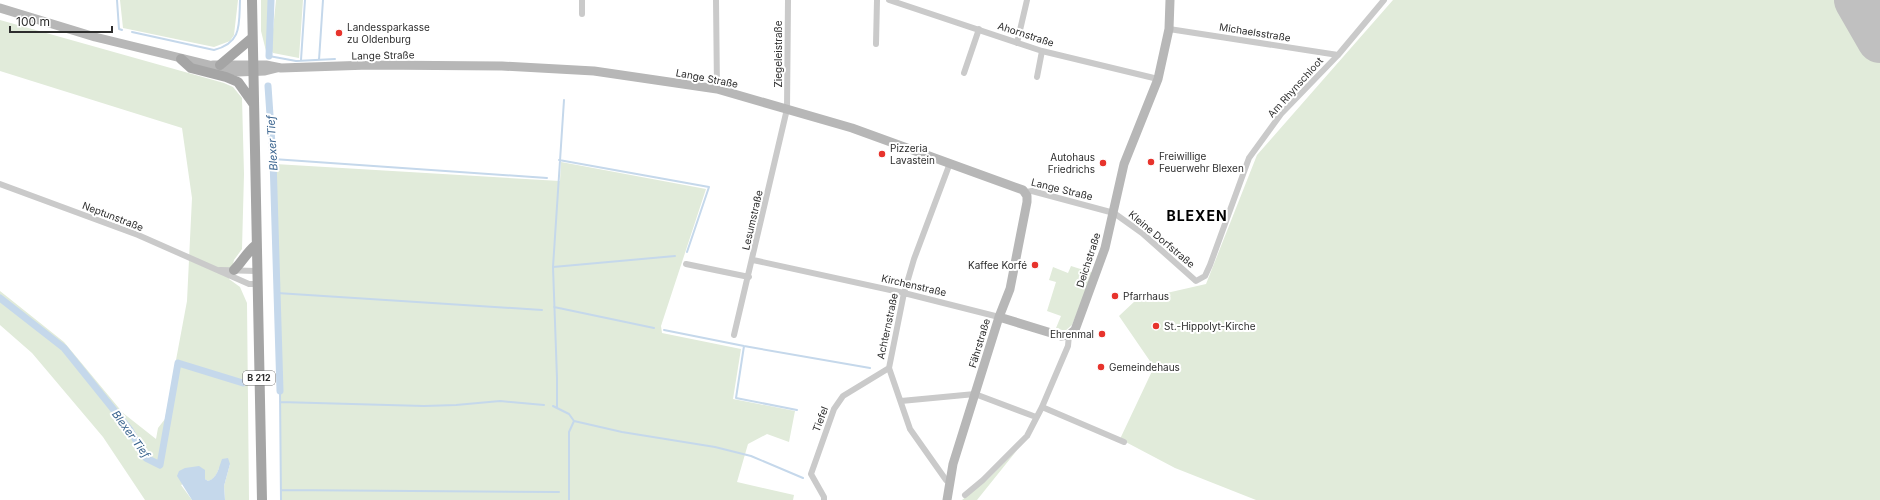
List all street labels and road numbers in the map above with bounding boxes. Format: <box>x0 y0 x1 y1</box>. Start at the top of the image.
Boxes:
street label: Ahornstraße <box>996 19 1056 49</box>
street label: Ziegeleistraße <box>772 20 784 88</box>
street label: Michaelsstraße <box>1218 20 1292 44</box>
street label: Lange Straße <box>351 48 415 62</box>
street label: Am Rhynschloot <box>1265 54 1326 120</box>
street label: Lange Straße <box>675 66 739 90</box>
street label: Lange Straße <box>1030 176 1094 202</box>
street label: Lesumstraße <box>739 189 765 251</box>
street label: Neptunstraße <box>81 199 145 233</box>
street label: Kleine Dorfstraße <box>1127 208 1198 270</box>
street label: Deichstraße <box>1073 231 1103 289</box>
street label: Kirchenstraße <box>880 272 948 298</box>
street label: Achternstraße <box>874 292 900 360</box>
street label: Fährstraße <box>966 317 992 369</box>
road number: B 212 <box>243 371 275 385</box>
street label: Tiefel <box>810 405 830 433</box>

